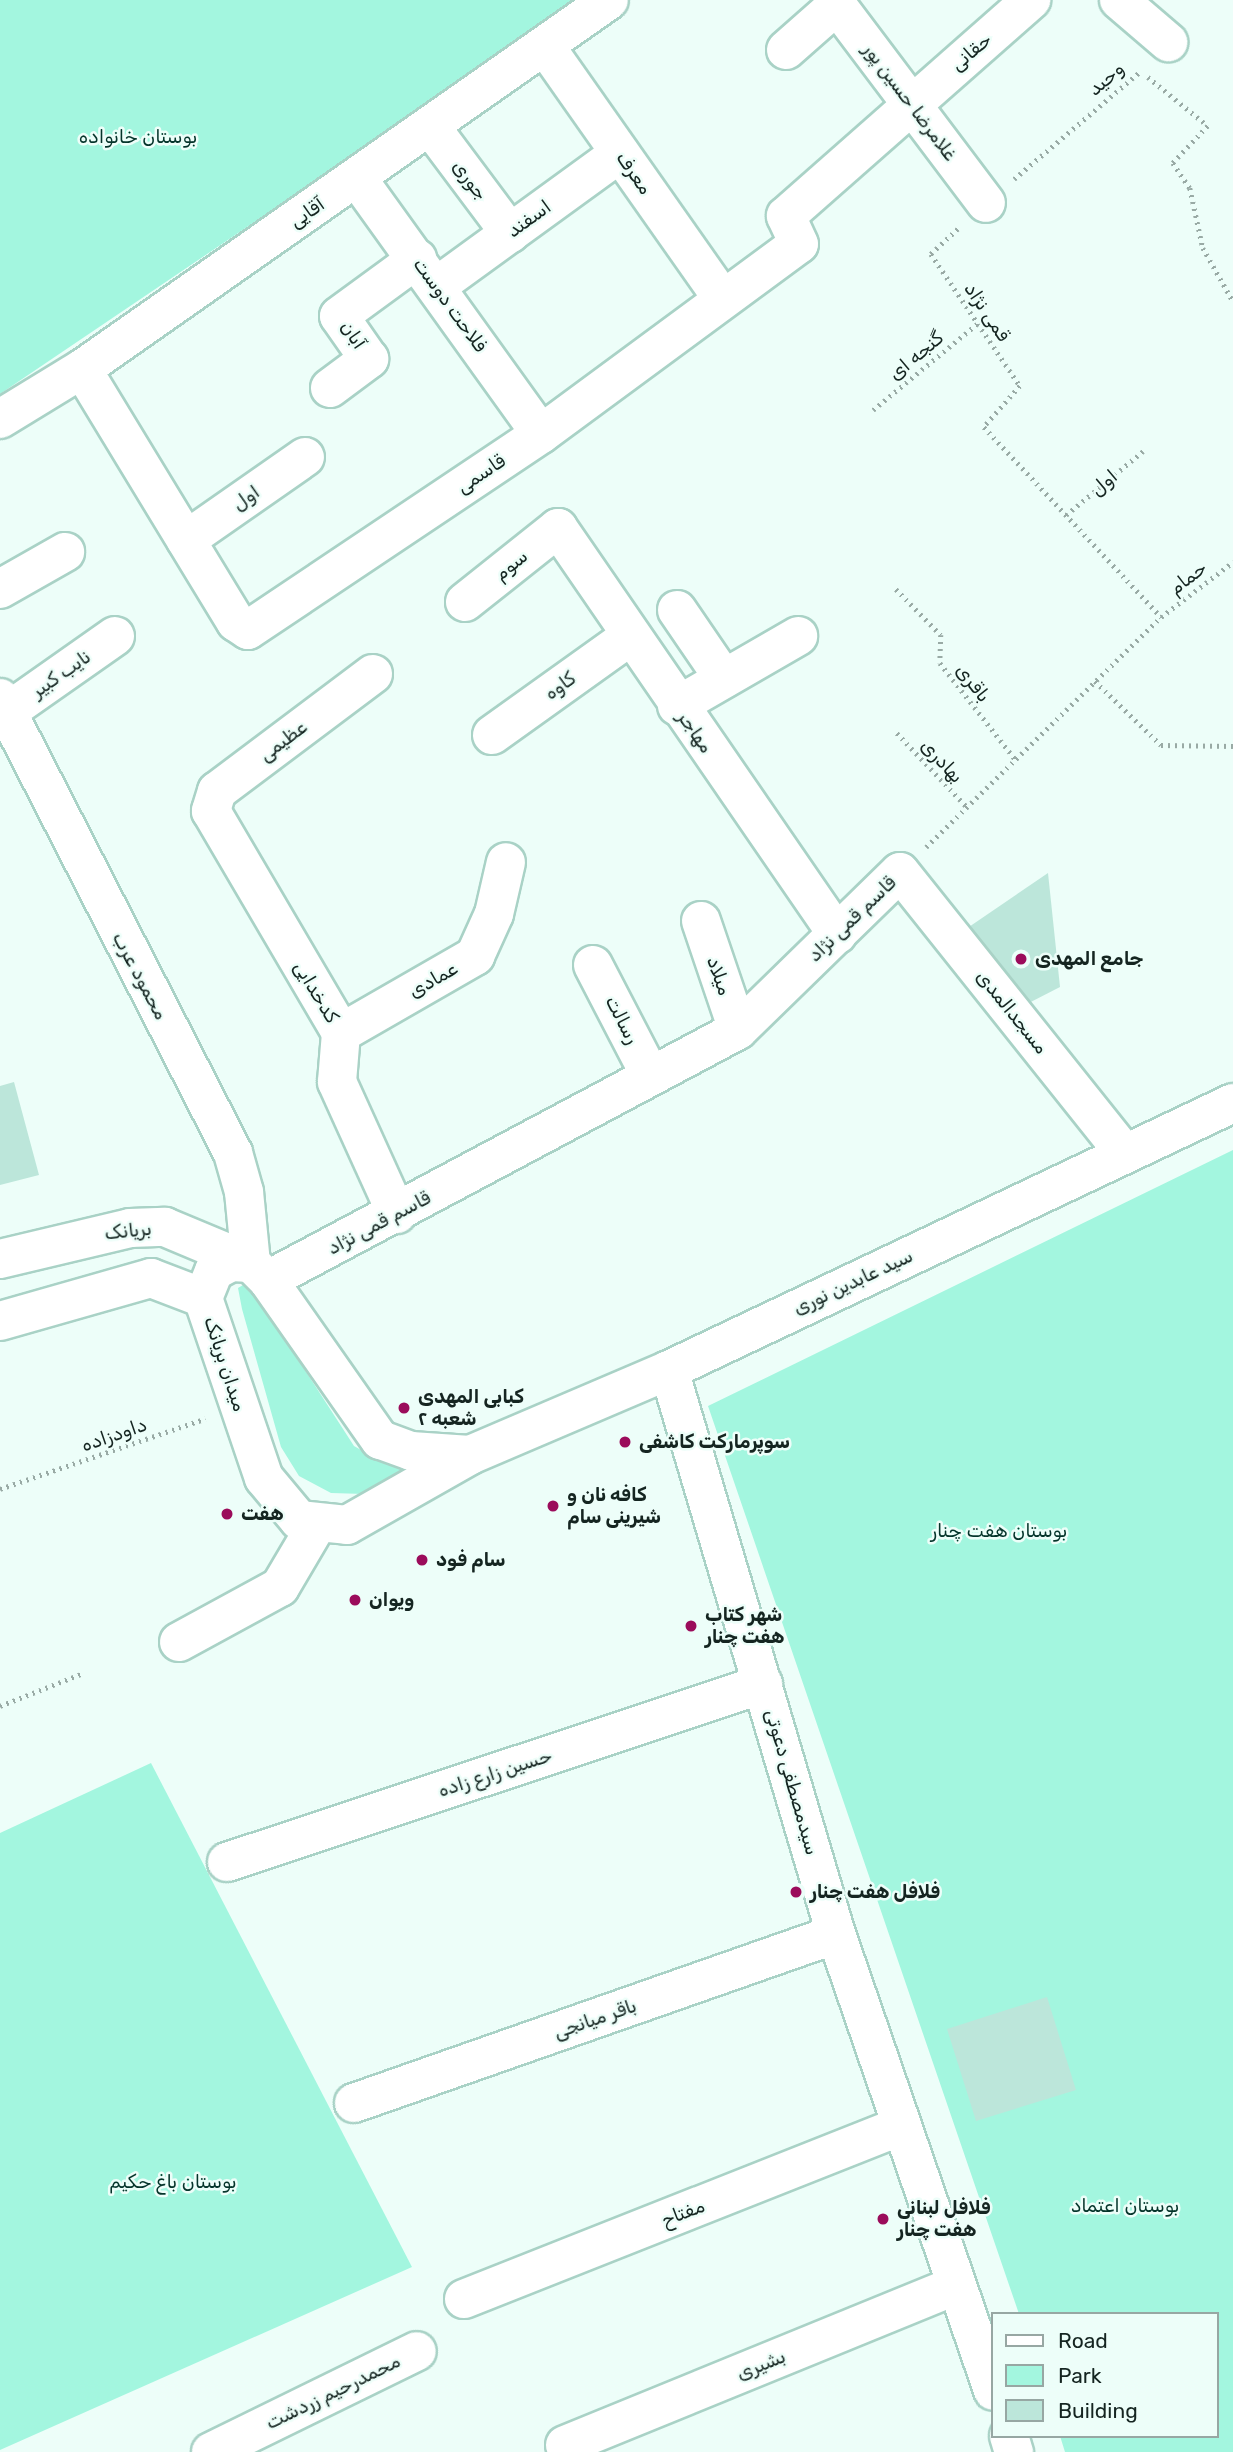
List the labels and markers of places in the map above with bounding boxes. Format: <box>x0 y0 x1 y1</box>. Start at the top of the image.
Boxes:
place label: جامع المهدی <box>1035 948 1144 970</box>
marker: جامع المهدی <box>1013 951 1029 967</box>
place label: کبابی المهدی شعبه ۲ <box>418 1386 524 1430</box>
marker: کبابی المهدی شعبه ۲ <box>396 1400 412 1416</box>
place label: سوپرمارکت کاشفی <box>639 1431 790 1453</box>
marker: سوپرمارکت کاشفی <box>617 1434 633 1450</box>
place label: کافه نان و شیرینی سام <box>567 1484 661 1528</box>
marker: کافه نان و شیرینی سام <box>545 1498 561 1514</box>
place label: هفت <box>241 1503 284 1525</box>
marker: هفت <box>219 1506 235 1522</box>
place label: سام فود <box>436 1549 506 1571</box>
marker: سام فود <box>414 1552 430 1568</box>
place label: ویوان <box>369 1589 414 1611</box>
marker: ویوان <box>347 1592 363 1608</box>
place label: شهر کتاب هفت چنار <box>705 1604 784 1648</box>
marker: شهر کتاب هفت چنار <box>683 1618 699 1634</box>
place label: فلافل هفت چنار <box>810 1881 940 1903</box>
marker: فلافل هفت چنار <box>788 1884 804 1900</box>
place label: فلافل لبنانی هفت چنار <box>897 2197 991 2241</box>
marker: فلافل لبنانی هفت چنار <box>875 2211 891 2227</box>

